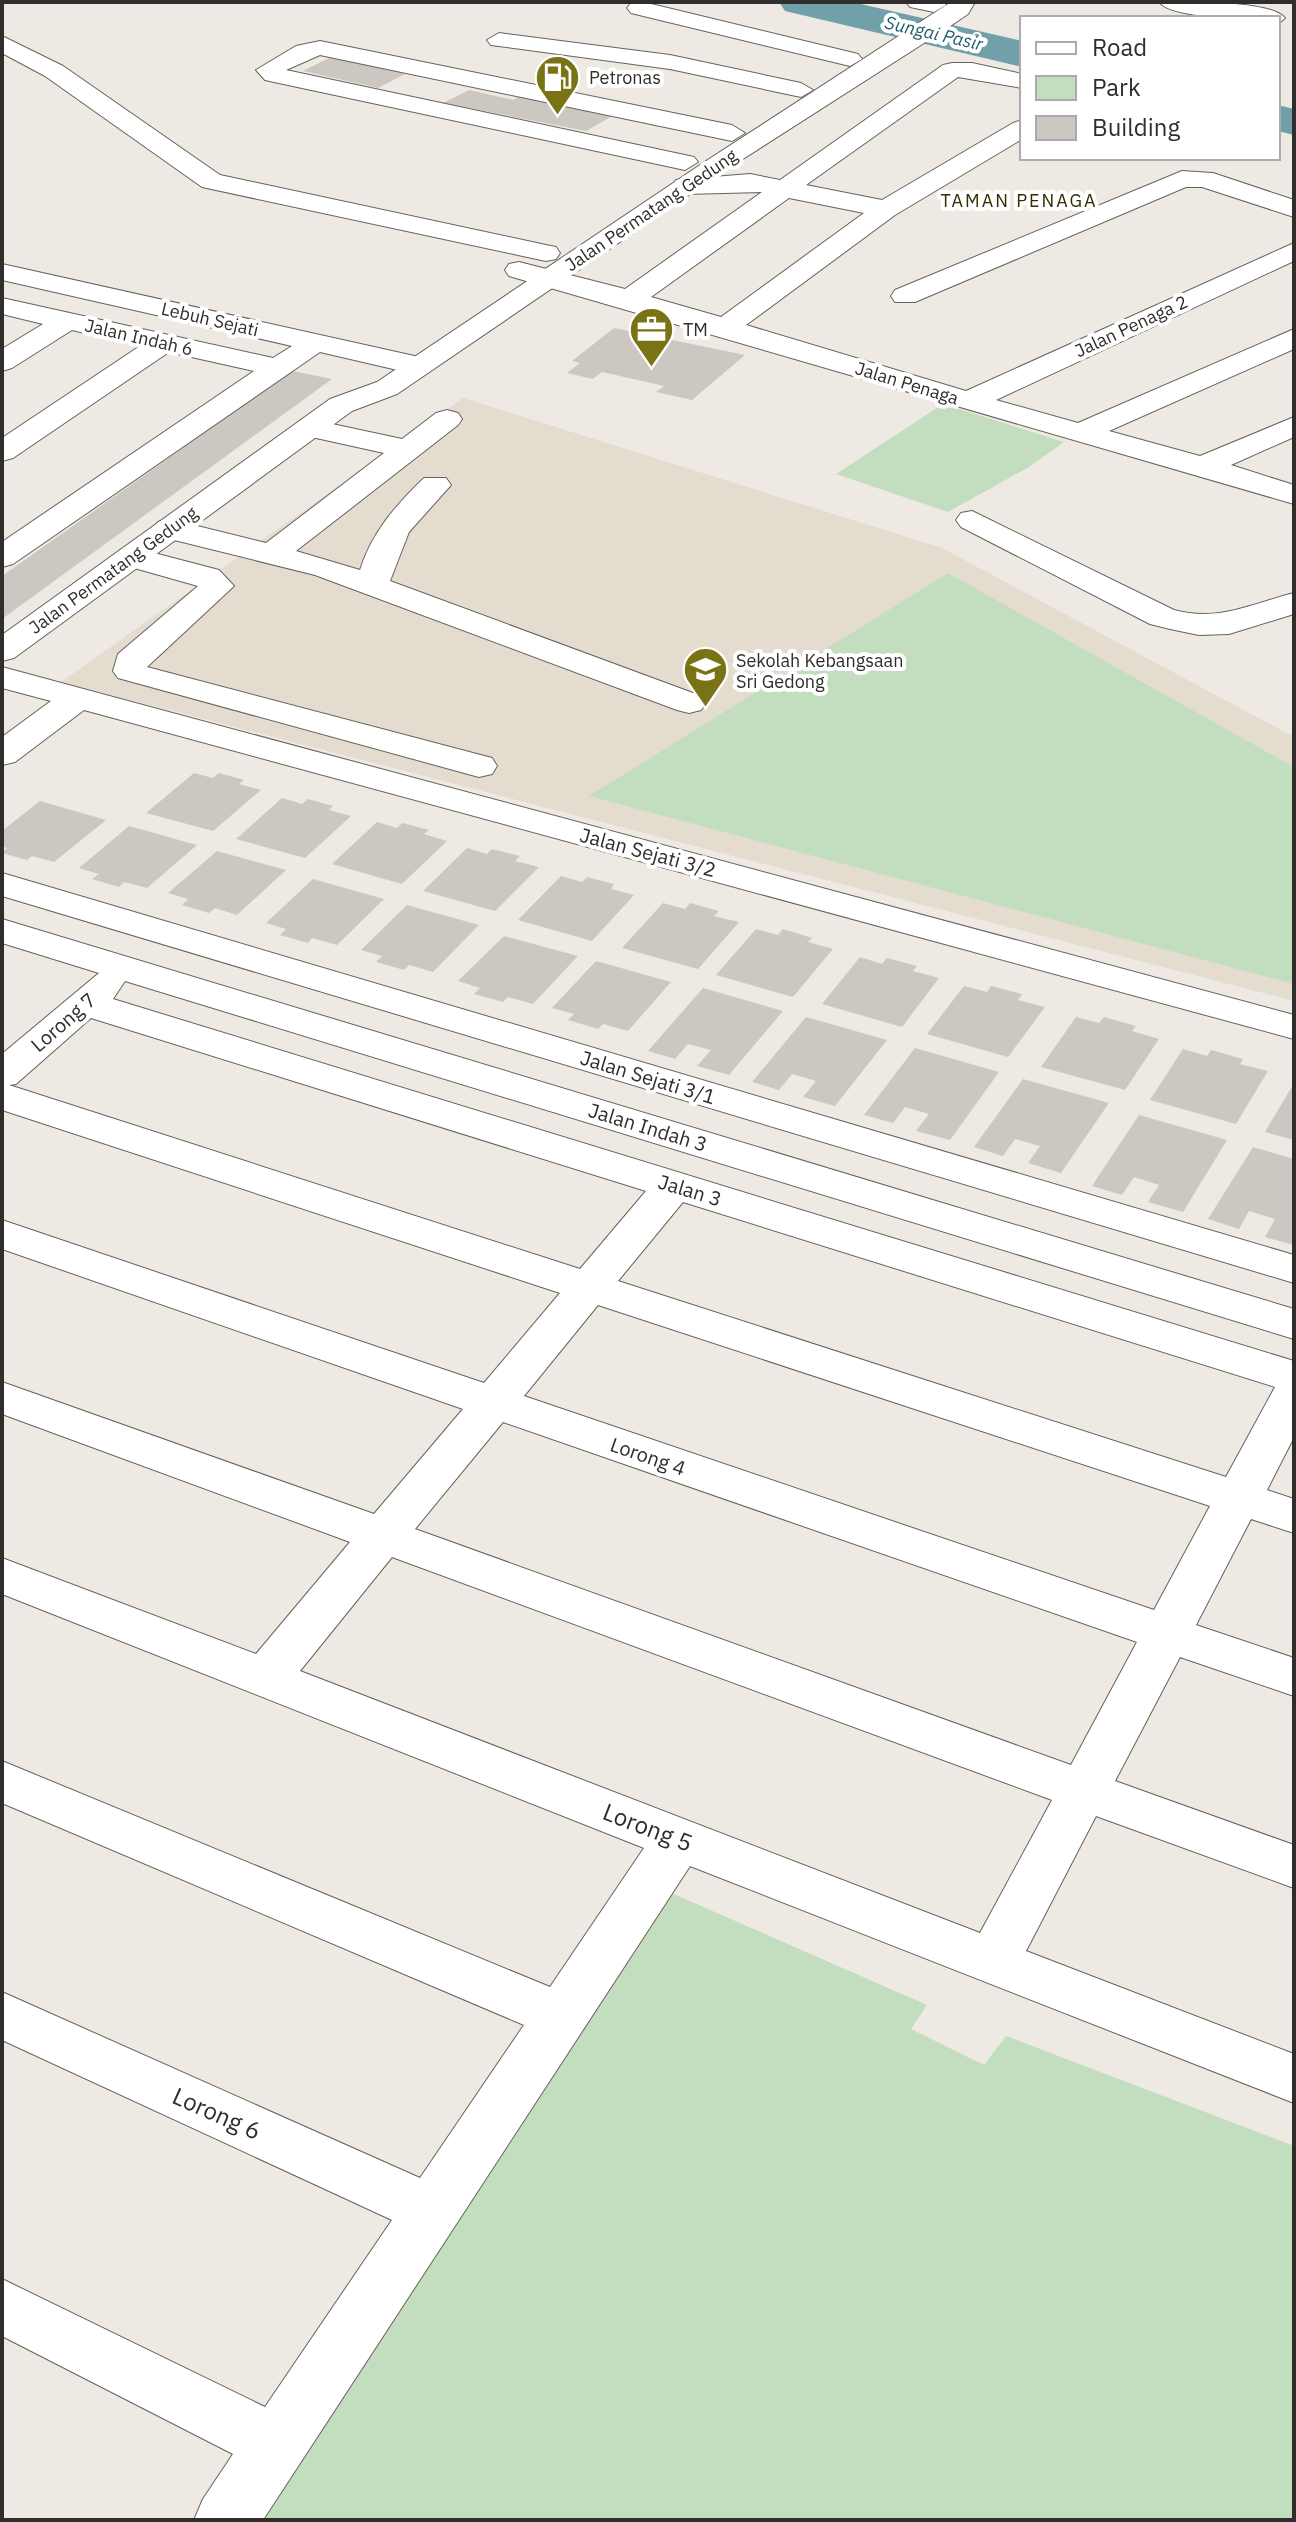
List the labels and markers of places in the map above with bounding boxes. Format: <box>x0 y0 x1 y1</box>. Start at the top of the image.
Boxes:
fuel station icon: Petronas <box>534 53 582 116</box>
place label: Petronas <box>589 66 661 89</box>
office icon: TM <box>628 305 676 368</box>
place label: TM <box>683 318 708 341</box>
school or university icon: Sekolah Kebangsaan Sri Gedong <box>681 646 729 709</box>
place label: Sekolah Kebangsaan Sri Gedong <box>736 649 903 693</box>

